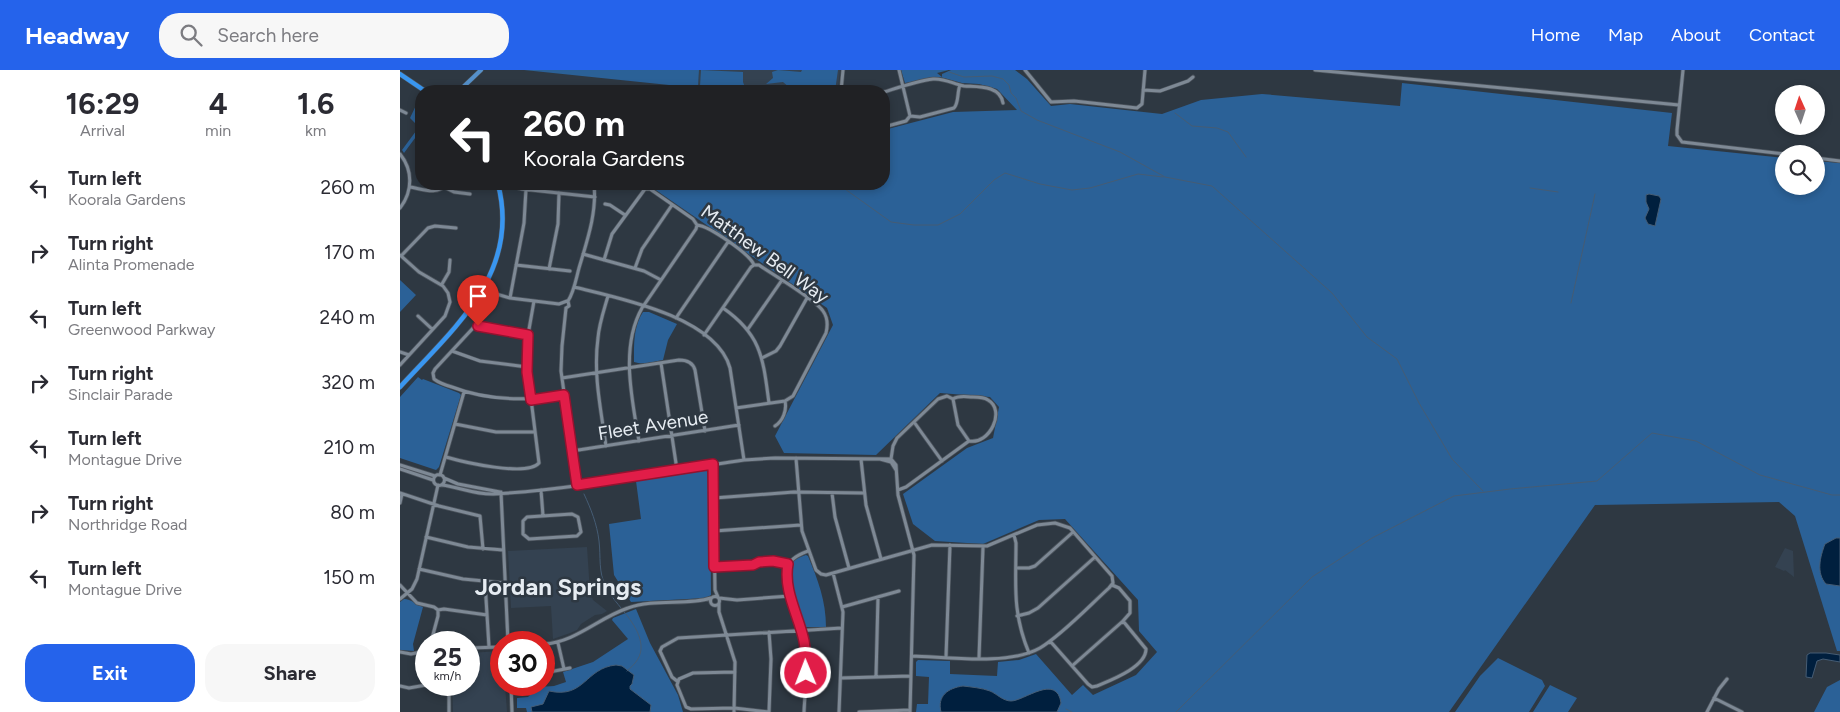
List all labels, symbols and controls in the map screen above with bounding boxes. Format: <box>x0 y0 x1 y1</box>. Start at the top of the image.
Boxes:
search box <box>159 13 509 58</box>
text: Headway <box>25 21 129 50</box>
icon: search <box>177 21 205 49</box>
text: Search here <box>217 24 319 47</box>
text: Home <box>1531 24 1580 46</box>
text: Map <box>1608 24 1643 46</box>
text: About <box>1671 24 1721 46</box>
text: Contact <box>1749 24 1815 46</box>
text: 16:29 <box>66 85 139 122</box>
text: 4 <box>209 85 228 122</box>
text: 1.6 <box>297 85 334 122</box>
north arrow <box>1775 85 1825 135</box>
map controls <box>1775 85 1825 195</box>
text: 260 m <box>523 103 625 145</box>
icon: left <box>440 105 505 170</box>
text: Arrival <box>80 121 125 140</box>
text: min <box>205 121 231 140</box>
text: km <box>305 121 326 140</box>
text: Koorala Gardens <box>523 145 685 172</box>
button: search <box>1775 145 1825 195</box>
text: Turn left <box>68 167 142 190</box>
icon: left <box>25 174 53 202</box>
text: 260 m <box>321 176 375 199</box>
text: Koorala Gardens <box>68 190 186 209</box>
street label: Matthew Bell Way <box>697 200 833 308</box>
text: Turn right <box>68 232 154 255</box>
icon: right <box>25 239 53 267</box>
text: 170 m <box>324 241 375 264</box>
text: Alinta Promenade <box>68 255 195 274</box>
pin <box>457 275 499 326</box>
icon: arrive <box>464 282 492 310</box>
text: Turn left <box>68 297 142 320</box>
icon: left <box>25 304 53 332</box>
text: 240 m <box>320 306 375 329</box>
text: Greenwood Parkway <box>68 320 215 339</box>
text: Turn right <box>68 362 154 385</box>
icon: right <box>25 369 53 397</box>
text: 320 m <box>321 371 375 394</box>
text: Sinclair Parade <box>68 385 173 404</box>
street label: Fleet Avenue <box>596 405 710 445</box>
text: Turn left <box>68 427 142 450</box>
icon: left <box>25 434 53 462</box>
text: 210 m <box>323 436 375 459</box>
text: Montague Drive <box>68 450 182 469</box>
text: Turn right <box>68 492 154 515</box>
icon: right <box>25 499 53 527</box>
text: 80 m <box>330 501 375 524</box>
text: Northridge Road <box>68 515 187 534</box>
text: Turn left <box>68 557 142 580</box>
icon: left <box>25 564 53 592</box>
text: 150 m <box>323 566 375 589</box>
district label: Jordan Springs <box>475 572 641 601</box>
text: Montague Drive <box>68 580 182 599</box>
speed limit sign: 30 <box>490 631 555 696</box>
text: 25 <box>433 642 462 672</box>
button: Exit <box>25 644 195 702</box>
button: Share <box>205 644 375 702</box>
position arrow <box>779 646 831 698</box>
text: km/h <box>434 669 461 683</box>

